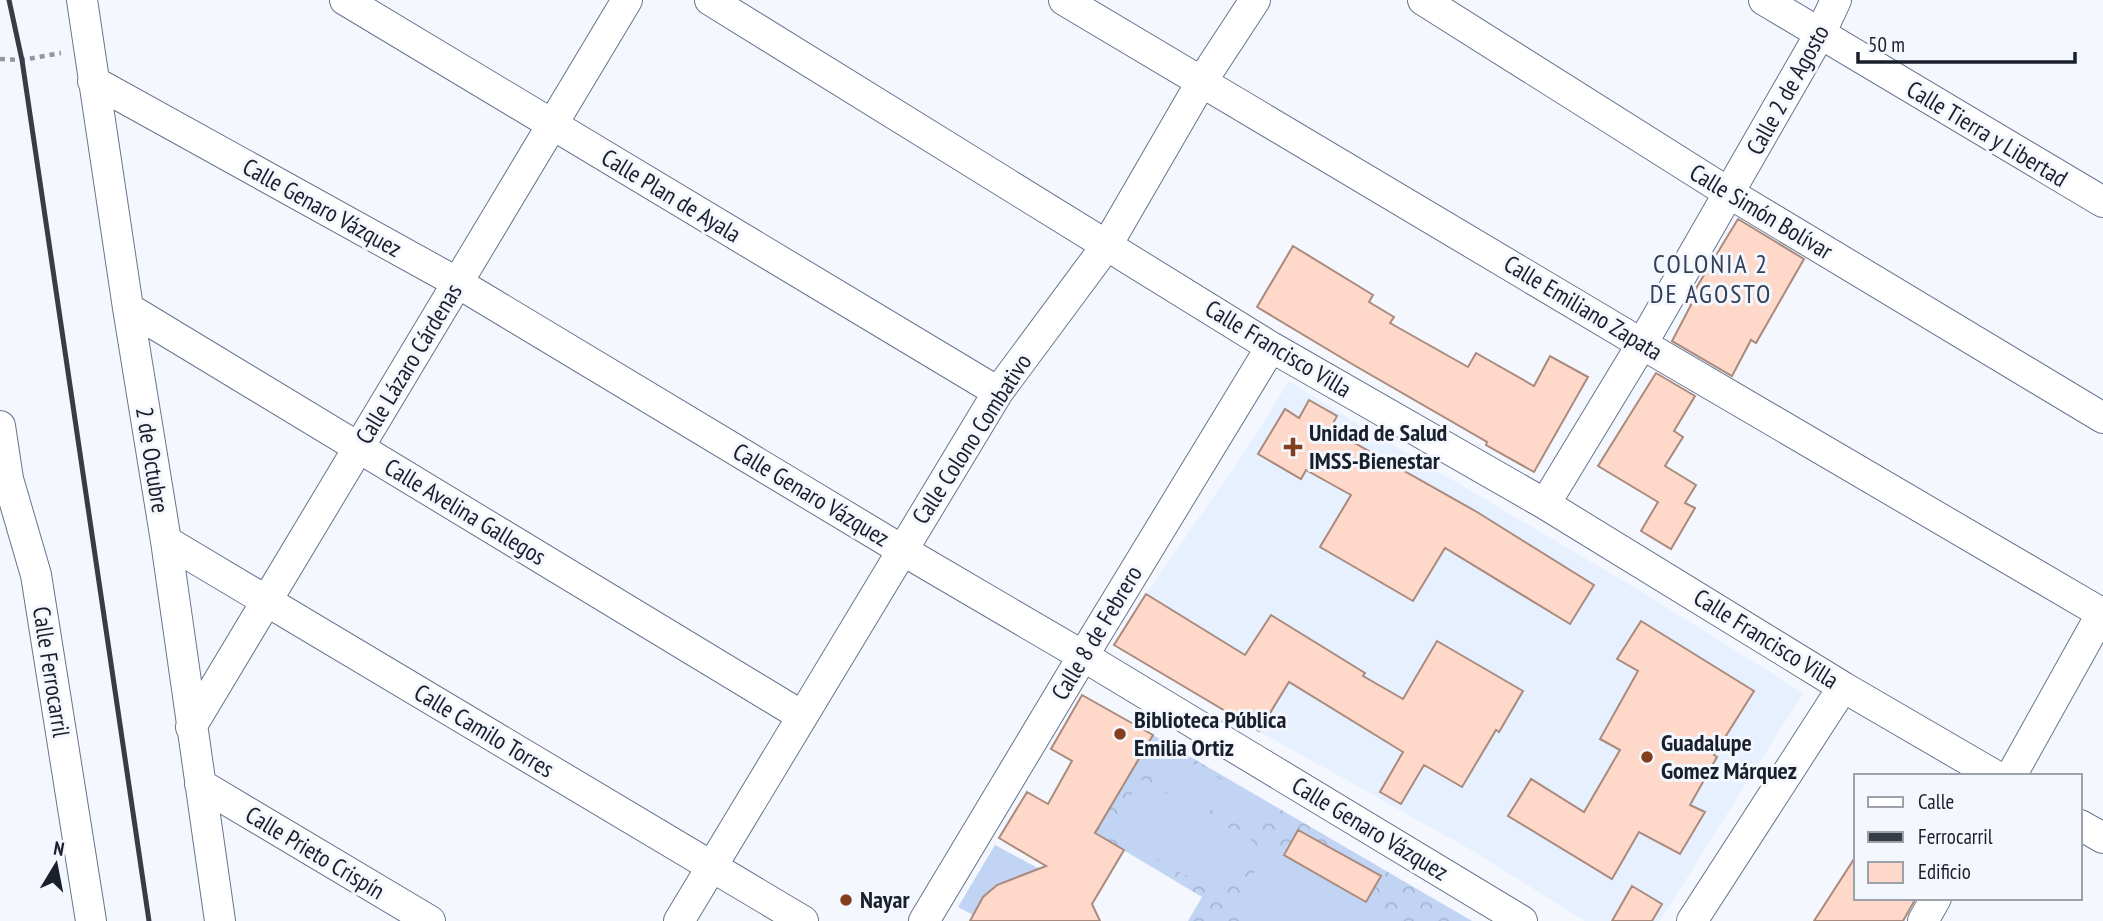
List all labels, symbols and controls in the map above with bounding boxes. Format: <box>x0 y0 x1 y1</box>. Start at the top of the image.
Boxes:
street label: Calle 2 de Agosto <box>1739 19 1836 160</box>
scale bar <box>1858 21 2075 65</box>
text: 50 m <box>1868 31 1905 58</box>
street label: Calle Tierra y Libertad <box>1901 73 2073 194</box>
street label: Calle Plan de Ayala <box>596 142 747 249</box>
street label: Calle Genaro Vázquez <box>237 151 407 264</box>
street label: Calle Simón Bolívar <box>1684 157 1839 267</box>
district label: COLONIA 2 DE AGOSTO <box>1650 247 1772 310</box>
street label: Calle Emiliano Zapata <box>1498 248 1668 367</box>
street label: Calle Lázaro Cárdenas <box>348 278 469 450</box>
street label: Calle Francisco Villa <box>1200 293 1357 404</box>
street label: Calle Colono Combativo <box>905 348 1038 530</box>
street label: 2 de Octubre <box>129 405 176 515</box>
place label: Unidad de Salud IMSS-Bienestar <box>1309 417 1447 476</box>
street label: Calle Genaro Vázquez <box>727 436 895 553</box>
marker: Unidad de Salud IMSS-Bienestar <box>1283 437 1303 457</box>
street label: Calle Avelina Gallegos <box>379 451 552 572</box>
street label: Calle 8 de Febrero <box>1044 560 1149 706</box>
street label: Calle Francisco Villa <box>1688 582 1844 695</box>
street label: Calle Ferrocarril <box>26 604 77 740</box>
street label: Calle Camilo Torres <box>409 677 560 784</box>
place label: Biblioteca Pública Emilia Ortiz <box>1134 704 1286 763</box>
marker: Biblioteca Pública Emilia Ortiz <box>1112 726 1128 742</box>
place label: Guadalupe Gomez Márquez <box>1661 727 1797 786</box>
marker: Guadalupe Gomez Márquez <box>1639 749 1655 765</box>
street label: Calle Genaro Vázquez <box>1286 770 1454 887</box>
legend <box>1854 774 2082 900</box>
text: Calle <box>1918 788 1954 815</box>
street label: Calle Prieto Crispín <box>240 799 391 906</box>
text: Ferrocarril <box>1918 823 1993 850</box>
north arrow <box>21 830 91 900</box>
text: N <box>52 836 66 861</box>
text: Edificio <box>1918 858 1971 885</box>
place label: Nayar <box>860 884 910 915</box>
marker: Nayar <box>838 892 854 908</box>

